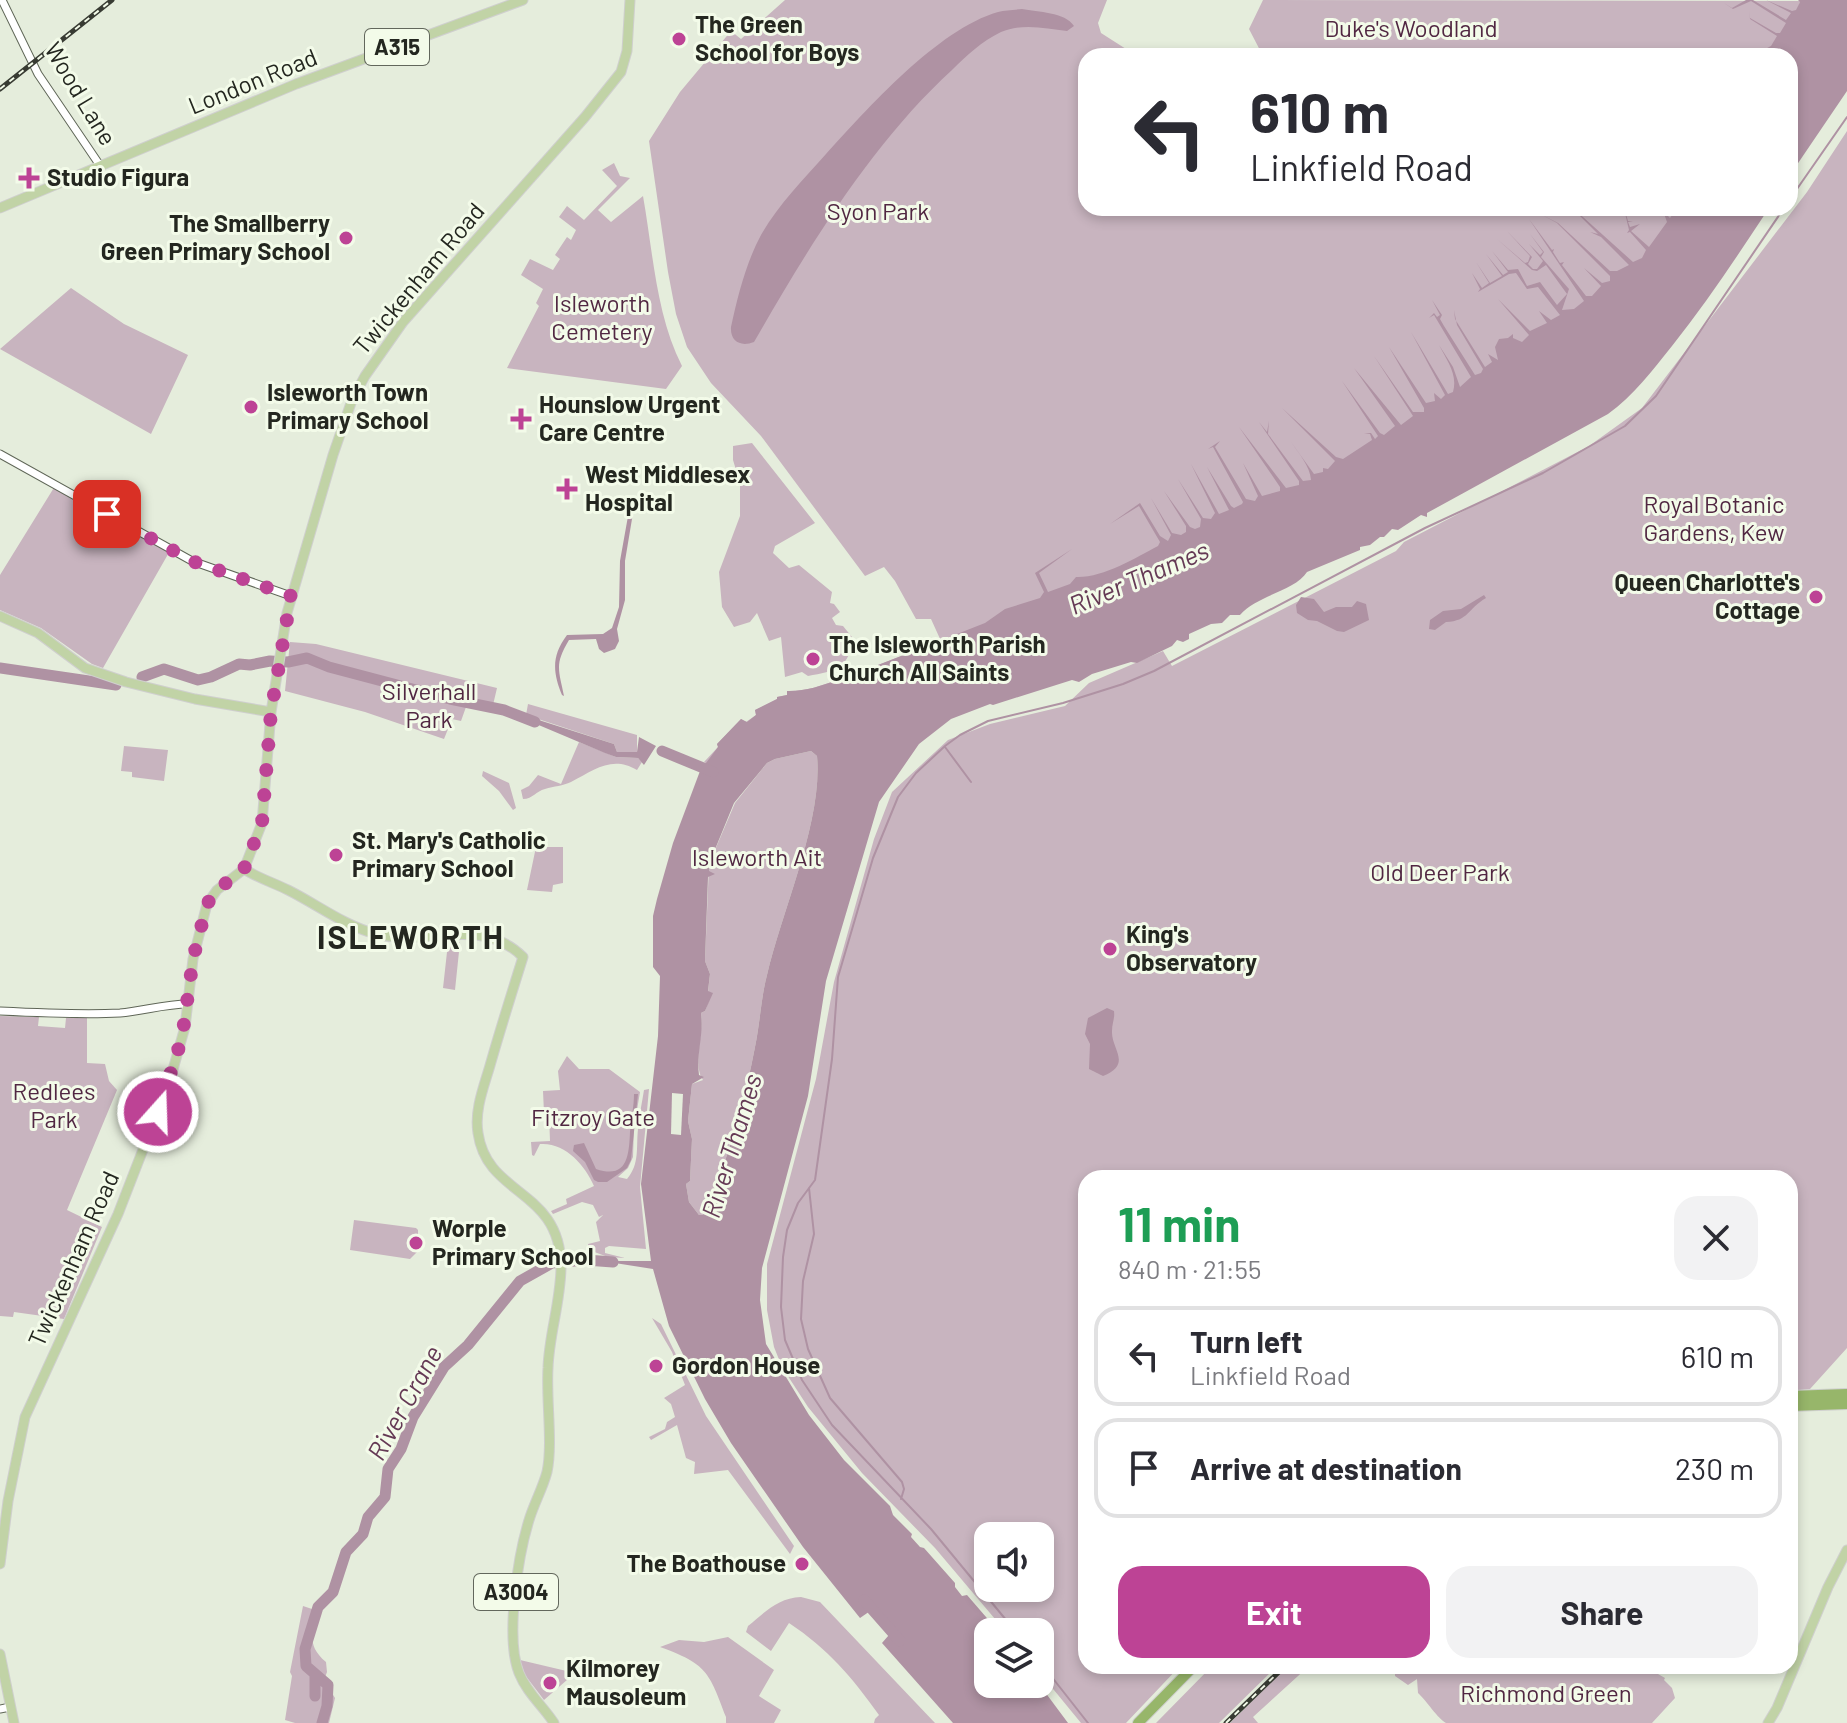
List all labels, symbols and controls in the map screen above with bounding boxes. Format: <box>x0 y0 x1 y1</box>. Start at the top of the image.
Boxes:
place label: The Green School for Boys <box>695 9 859 66</box>
park label: Duke's Woodland <box>1325 13 1497 42</box>
road number: A315 <box>365 29 429 65</box>
marker: The Green School for Boys <box>670 30 688 48</box>
street label: Wood Lane <box>39 36 123 150</box>
street label: London Road <box>184 42 321 120</box>
text: 610 m <box>1250 77 1389 144</box>
icon: left <box>1118 80 1222 184</box>
text: Linkfield Road <box>1250 145 1473 188</box>
place label: Studio Figura <box>47 162 189 191</box>
marker: Studio Figura <box>18 167 40 189</box>
street label: Twickenham Road <box>346 196 490 360</box>
park label: Syon Park <box>827 196 929 225</box>
place label: The Smallberry Green Primary School <box>101 208 330 265</box>
marker: The Smallberry Green Primary School <box>337 229 355 247</box>
park label: Isleworth Cemetery <box>551 288 653 345</box>
place label: Isleworth Town Primary School <box>267 377 429 434</box>
place label: Hounslow Urgent Care Centre <box>539 389 720 446</box>
marker: Isleworth Town Primary School <box>242 398 260 416</box>
marker: Hounslow Urgent Care Centre <box>510 408 532 430</box>
place label: West Middlesex Hospital <box>585 459 750 516</box>
marker: West Middlesex Hospital <box>556 478 578 500</box>
pin <box>73 480 141 548</box>
park label: Royal Botanic Gardens, Kew <box>1643 489 1785 546</box>
icon: arrive <box>85 492 129 536</box>
water label: River Thames <box>1064 533 1213 620</box>
place label: Queen Charlotte's Cottage <box>1614 567 1800 624</box>
marker: Queen Charlotte's Cottage <box>1807 588 1825 606</box>
place label: The Isleworth Parish Church All Saints <box>829 629 1046 686</box>
marker: The Isleworth Parish Church All Saints <box>804 650 822 668</box>
park label: Silverhall Park <box>382 676 476 733</box>
place label: St. Mary's Catholic Primary School <box>352 825 546 882</box>
park label: Isleworth Ait <box>692 842 822 871</box>
marker: St. Mary's Catholic Primary School <box>327 846 345 864</box>
park label: Old Deer Park <box>1370 857 1510 886</box>
district label: ISLEWORTH <box>317 917 505 955</box>
place label: King's Observatory <box>1126 919 1257 976</box>
marker: King's Observatory <box>1101 940 1119 958</box>
position arrow <box>116 1070 200 1154</box>
water label: River Thames <box>694 1070 767 1221</box>
park label: Redlees Park <box>13 1076 95 1133</box>
park label: Fitzroy Gate <box>531 1102 655 1131</box>
street label: Twickenham Road <box>21 1166 124 1351</box>
text: 11 min <box>1118 1194 1241 1252</box>
button: close <box>1674 1196 1758 1280</box>
place label: Worple Primary School <box>432 1213 594 1270</box>
marker: Worple Primary School <box>407 1234 425 1252</box>
text: 840 m · 21:55 <box>1118 1253 1261 1284</box>
text: Turn left <box>1190 1323 1303 1359</box>
icon: left <box>1122 1334 1166 1378</box>
text: 610 m <box>1681 1338 1754 1374</box>
water label: River Crane <box>360 1340 448 1465</box>
place label: Gordon House <box>672 1350 820 1379</box>
marker: Gordon House <box>647 1357 665 1375</box>
text: Linkfield Road <box>1190 1359 1351 1390</box>
icon: arrive <box>1122 1446 1166 1490</box>
text: Arrive at destination <box>1190 1450 1462 1486</box>
text: 230 m <box>1675 1450 1754 1486</box>
map controls <box>974 1522 1054 1698</box>
button: sound <box>974 1522 1054 1602</box>
place label: The Boathouse <box>627 1548 786 1577</box>
marker: The Boathouse <box>793 1555 811 1573</box>
button: Exit <box>1118 1566 1430 1658</box>
button: Share <box>1446 1566 1758 1658</box>
road number: A3004 <box>474 1574 558 1610</box>
button: layers <box>974 1618 1054 1698</box>
place label: Kilmorey Mausoleum <box>566 1653 686 1710</box>
marker: Kilmorey Mausoleum <box>541 1674 559 1692</box>
park label: Richmond Green <box>1460 1678 1632 1707</box>

